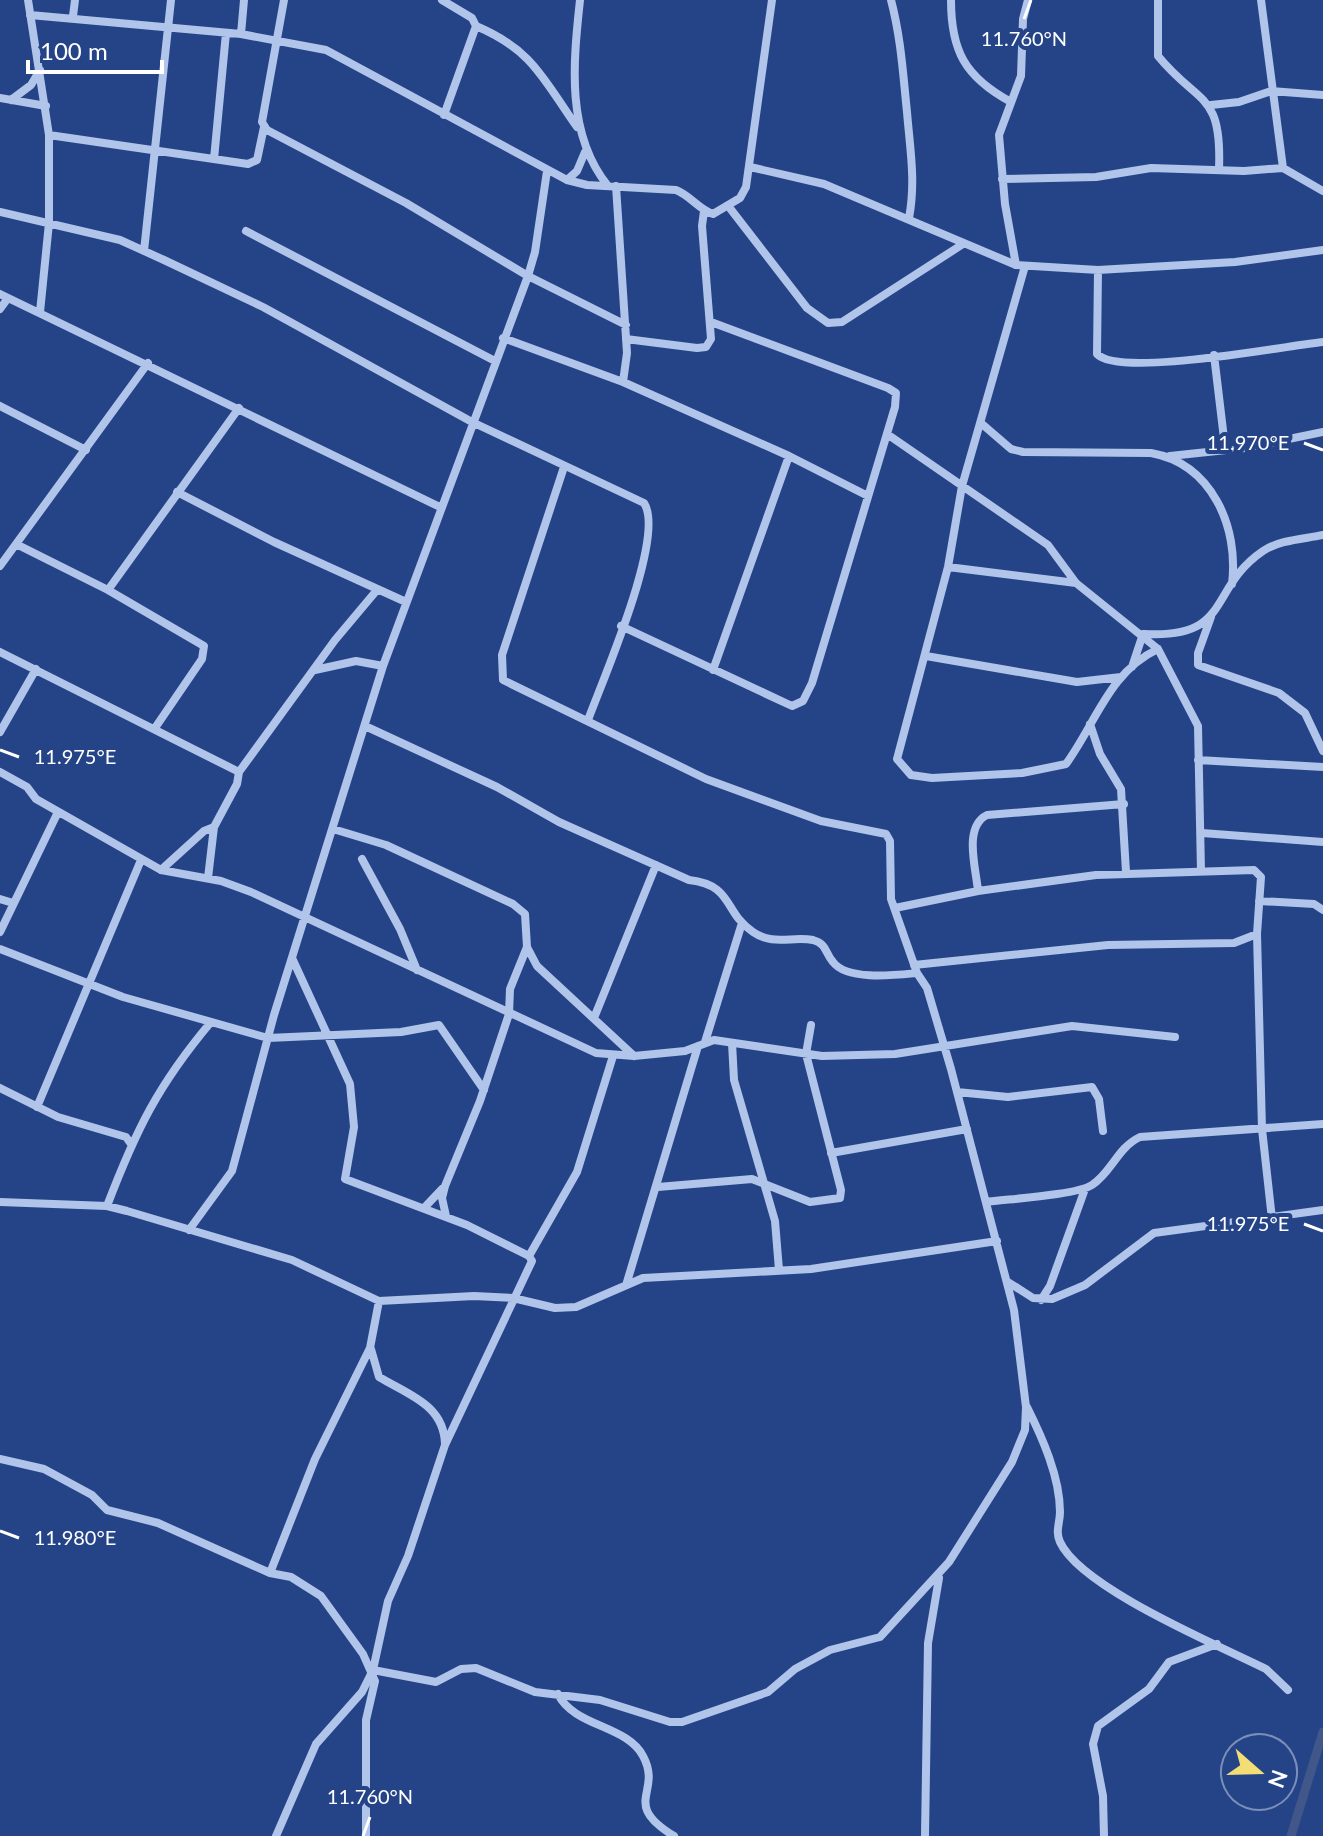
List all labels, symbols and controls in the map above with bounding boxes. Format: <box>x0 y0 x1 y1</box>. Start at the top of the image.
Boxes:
scale bar <box>28 24 162 74</box>
text: 11.760°N <box>981 26 1067 50</box>
text: 100 m <box>40 36 108 65</box>
text: 11.970°E <box>1207 430 1289 454</box>
text: 11.975°E <box>34 744 116 768</box>
text: 11.975°E <box>1207 1211 1289 1235</box>
text: 11.980°E <box>34 1525 116 1549</box>
north arrow <box>1219 1732 1299 1812</box>
text: N <box>1263 1766 1294 1792</box>
text: 11.760°N <box>327 1784 413 1808</box>

